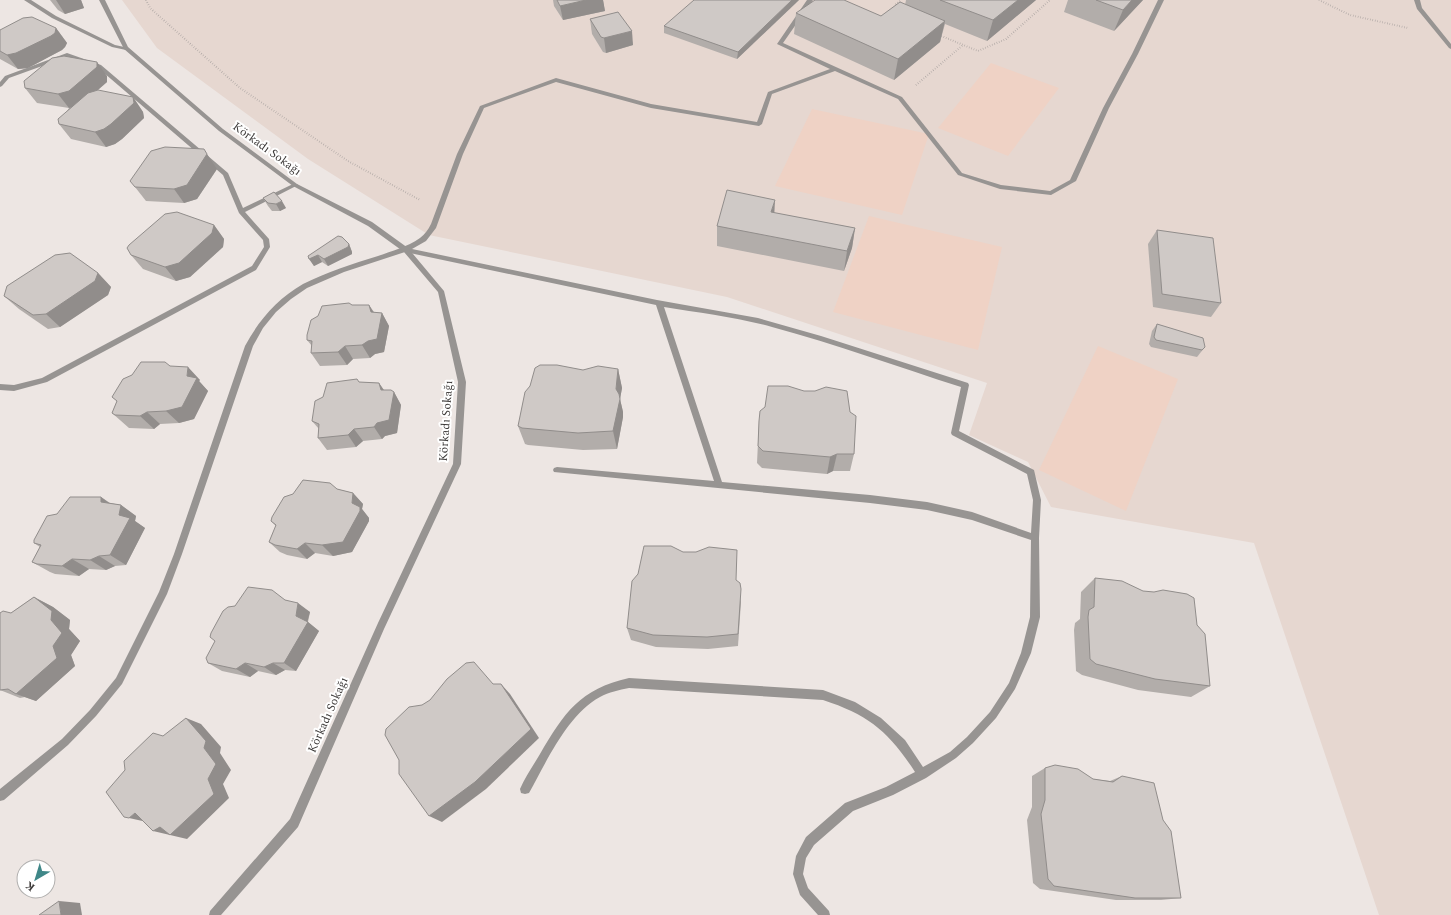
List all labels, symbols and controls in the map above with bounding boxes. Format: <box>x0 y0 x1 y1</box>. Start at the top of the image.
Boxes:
street label: Körkadı Sokağı <box>229 117 306 181</box>
street label: Körkadı Sokağı <box>434 380 458 462</box>
street label: Körkadı Sokağı <box>303 674 353 756</box>
north arrow <box>16 859 56 899</box>
text: K <box>21 877 39 896</box>

